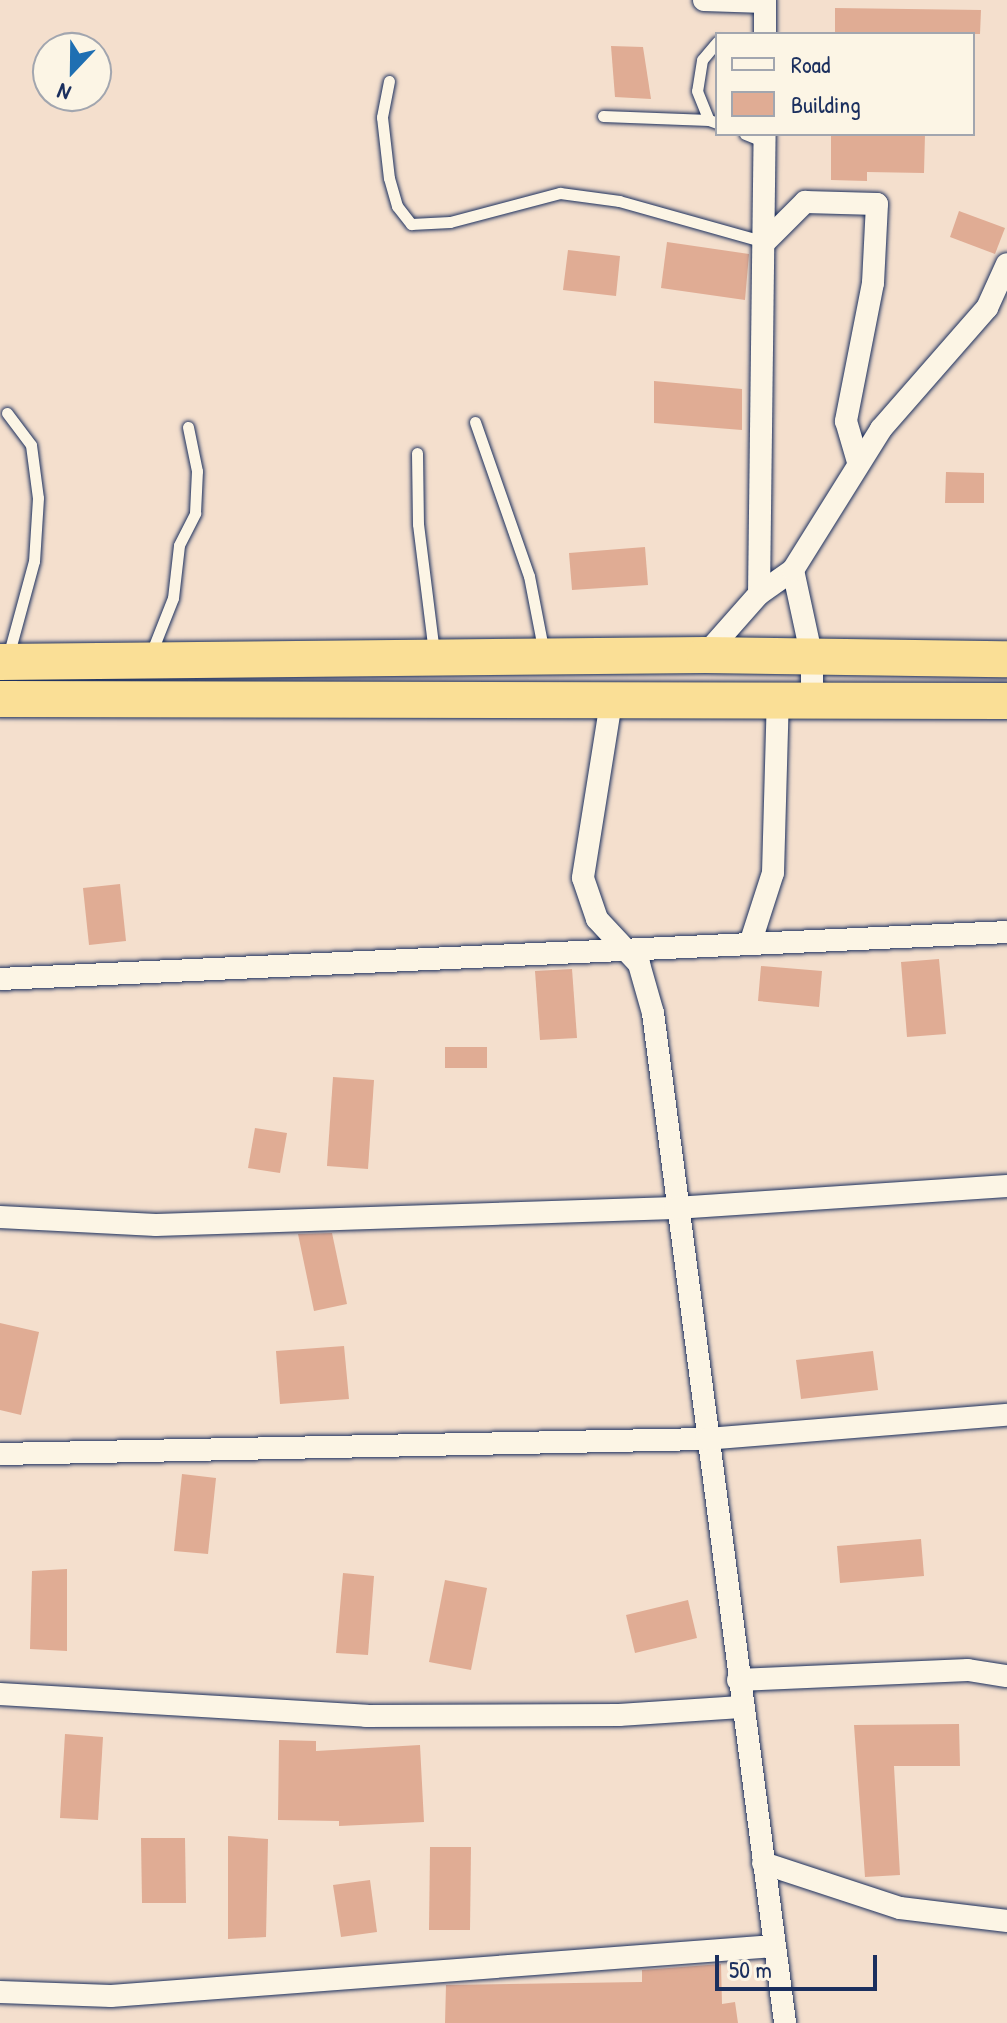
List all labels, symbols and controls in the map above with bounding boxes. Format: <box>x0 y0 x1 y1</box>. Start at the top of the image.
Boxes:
north arrow <box>32 32 112 112</box>
legend <box>715 32 975 136</box>
text: Road <box>791 48 830 80</box>
text: N <box>53 76 75 109</box>
text: Building <box>791 88 861 120</box>
scale bar <box>719 1939 881 1989</box>
text: 50 m <box>729 1953 772 1985</box>

